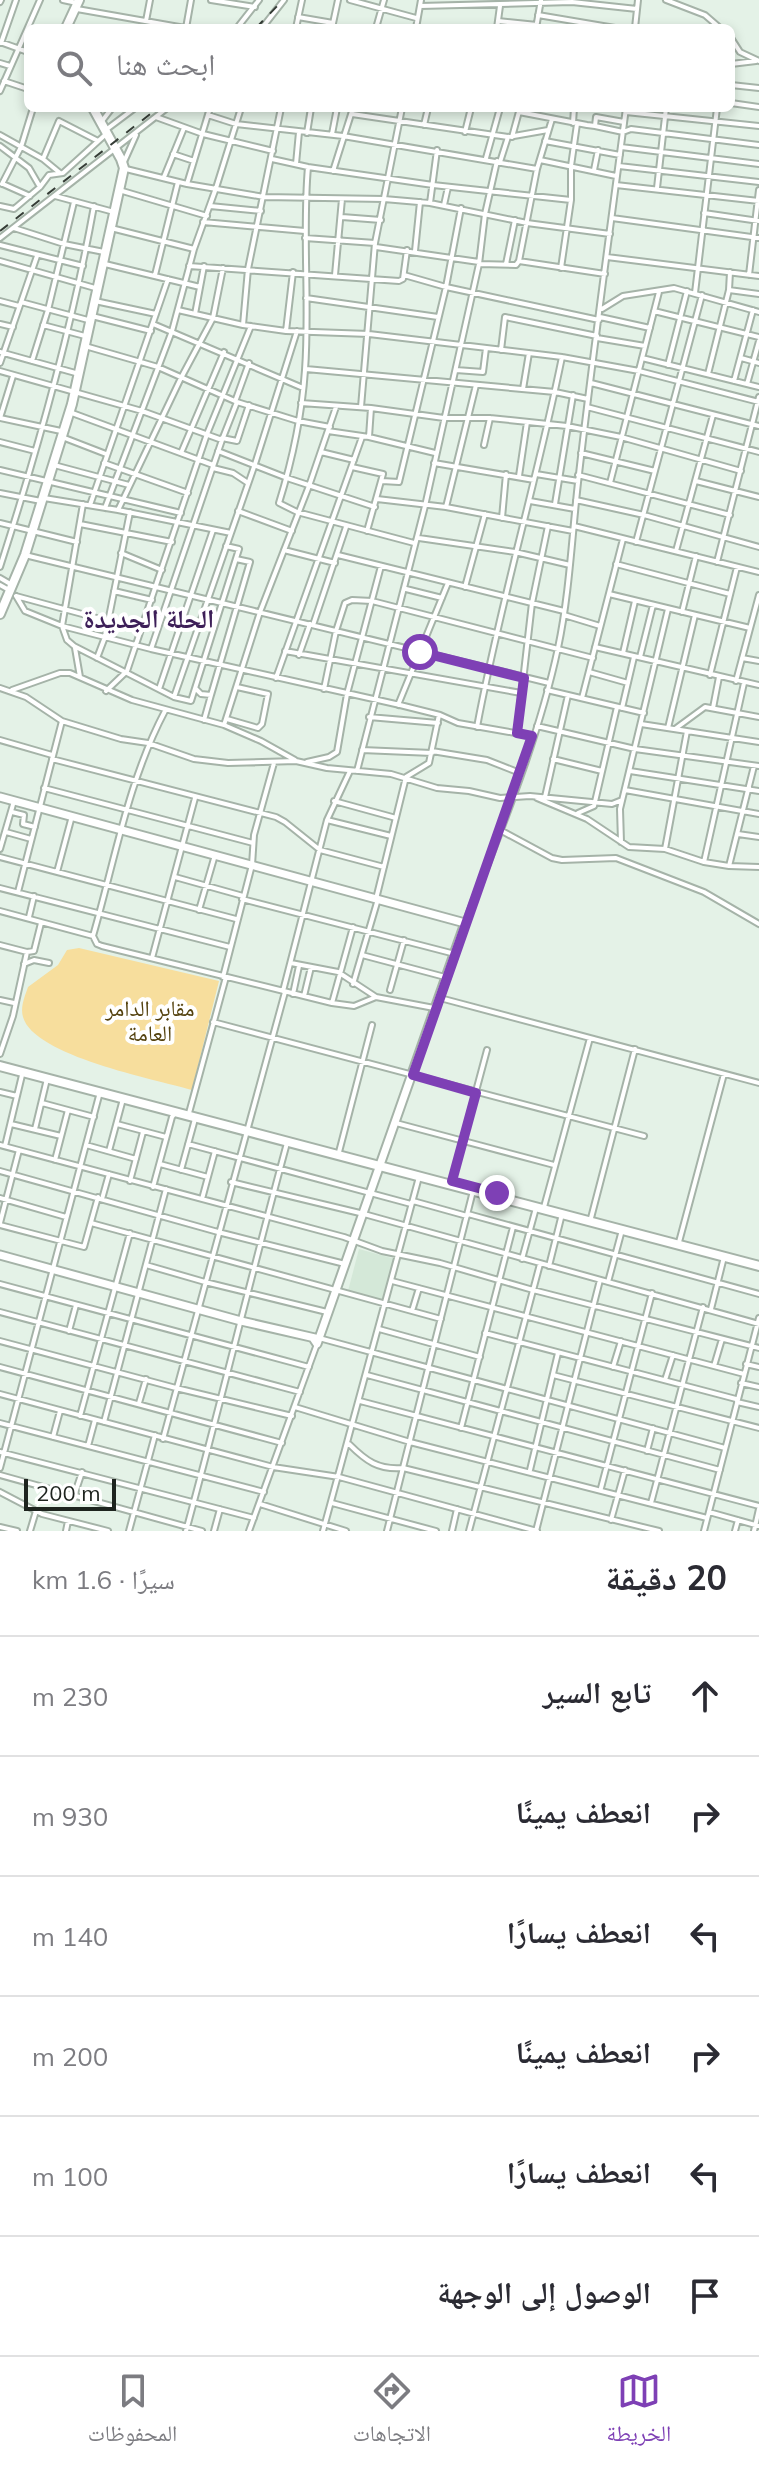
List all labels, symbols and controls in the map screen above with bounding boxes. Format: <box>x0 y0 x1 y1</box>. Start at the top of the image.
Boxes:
search box <box>24 24 735 112</box>
text: ابحث هنا <box>116 45 215 83</box>
icon: search <box>52 46 96 90</box>
district label: الحلة الجديدة <box>83 602 215 635</box>
route start <box>402 634 438 670</box>
park label: مقابر الدامر العامة <box>104 994 195 1047</box>
route end <box>479 1175 515 1211</box>
scale bar <box>24 1475 116 1511</box>
text: 200 m <box>36 1479 101 1507</box>
text: 20 دقيقة <box>605 1556 727 1599</box>
text: سيرًا · 1.6 km <box>32 1563 175 1596</box>
text: تابع السير <box>543 1673 651 1711</box>
icon: ahead <box>683 1674 727 1718</box>
text: 230 m <box>32 1680 108 1713</box>
text: انعطف يمينًا <box>516 1793 651 1831</box>
icon: right <box>683 1794 727 1838</box>
text: 930 m <box>32 1800 108 1833</box>
text: انعطف يسارًا <box>507 1913 651 1951</box>
icon: left <box>683 1914 727 1958</box>
text: 140 m <box>32 1920 108 1953</box>
text: انعطف يمينًا <box>516 2033 651 2071</box>
icon: right <box>683 2034 727 2078</box>
text: 200 m <box>32 2040 108 2073</box>
text: انعطف يسارًا <box>507 2153 651 2191</box>
icon: left <box>683 2154 727 2198</box>
text: 100 m <box>32 2160 108 2193</box>
text: الوصول إلى الوجهة <box>437 2273 651 2311</box>
icon: arrive <box>683 2274 727 2318</box>
tab: المحفوظات <box>88 2369 177 2455</box>
tab: الاتجاهات <box>353 2369 431 2455</box>
tab: الخريطة <box>606 2369 671 2455</box>

